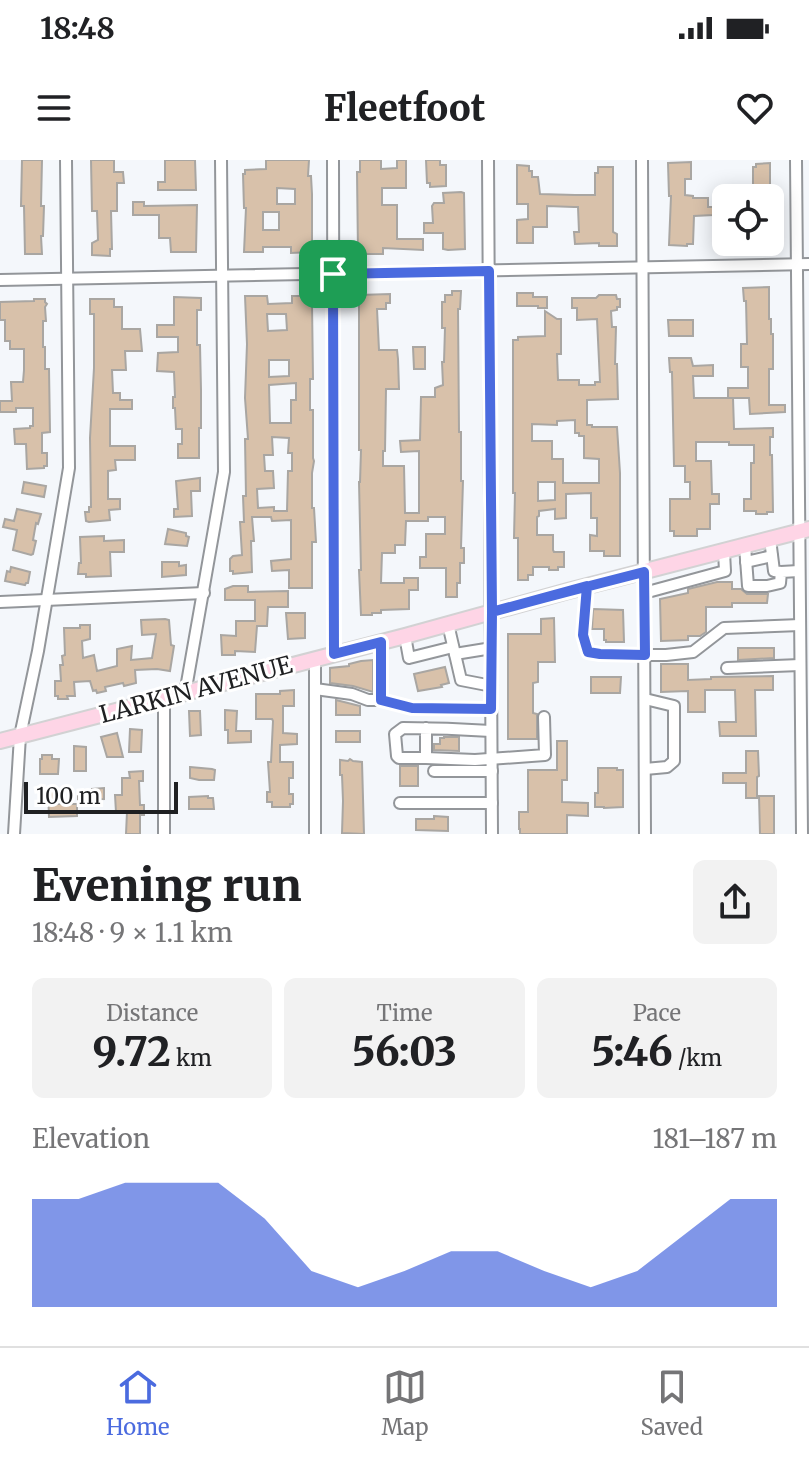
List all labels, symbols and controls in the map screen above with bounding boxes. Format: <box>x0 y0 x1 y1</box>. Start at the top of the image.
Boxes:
text: 18:48 <box>40 9 115 47</box>
icon: menu <box>32 86 76 130</box>
text: Fleetfoot <box>324 86 485 131</box>
icon: heart <box>733 86 777 130</box>
map controls <box>712 184 784 256</box>
button: locate <box>712 184 784 256</box>
pin <box>299 240 367 308</box>
icon: arrive <box>311 252 355 296</box>
street label: LARKIN AVENUE <box>96 649 296 730</box>
scale bar <box>24 778 178 814</box>
text: 100 m <box>36 782 101 810</box>
text: Evening run <box>32 858 301 913</box>
button: share <box>693 860 777 944</box>
text: 18:48 · 9 × 1.1 km <box>32 916 233 949</box>
text: Distance <box>106 999 198 1027</box>
text: Time <box>377 999 432 1027</box>
text: Pace <box>633 999 681 1027</box>
text: 9.72 <box>93 1027 171 1077</box>
text: 56:03 <box>352 1027 457 1077</box>
text: 5:46 <box>591 1027 673 1077</box>
text: km <box>171 1044 212 1072</box>
text: /km <box>673 1044 722 1072</box>
text: Elevation <box>32 1122 150 1155</box>
text: 181–187 m <box>653 1122 777 1155</box>
tab: Home <box>106 1365 169 1441</box>
tab: Map <box>382 1365 428 1441</box>
tab: Saved <box>641 1365 703 1441</box>

